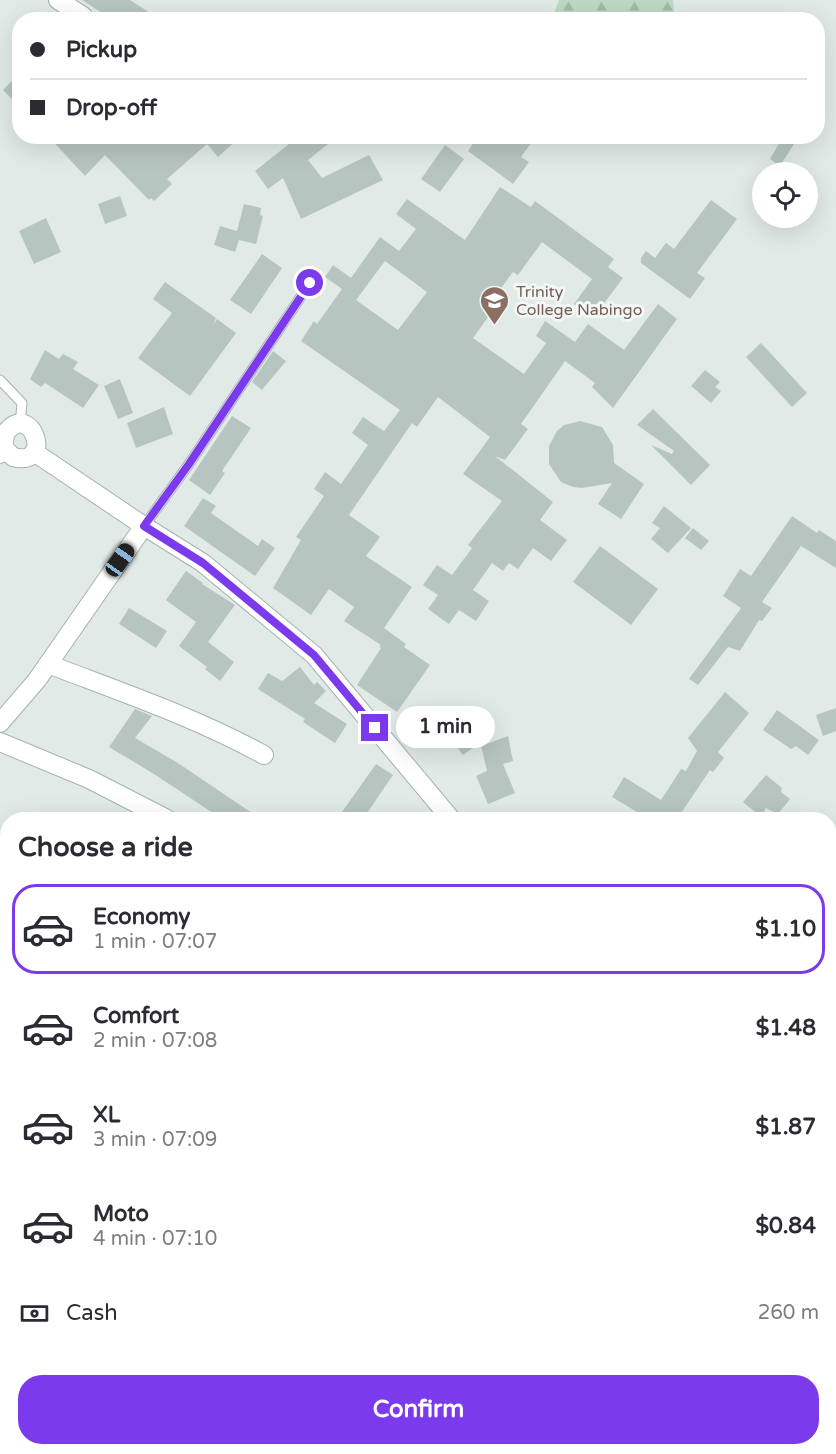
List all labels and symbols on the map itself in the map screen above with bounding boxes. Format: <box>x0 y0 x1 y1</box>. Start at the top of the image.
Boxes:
route start <box>296 269 323 296</box>
place label: Trinity College Nabingo <box>516 282 642 320</box>
school or university icon: Trinity College Nabingo <box>479 284 511 326</box>
car <box>102 540 138 580</box>
callout: 1 min <box>396 707 495 749</box>
route end <box>361 714 388 741</box>

